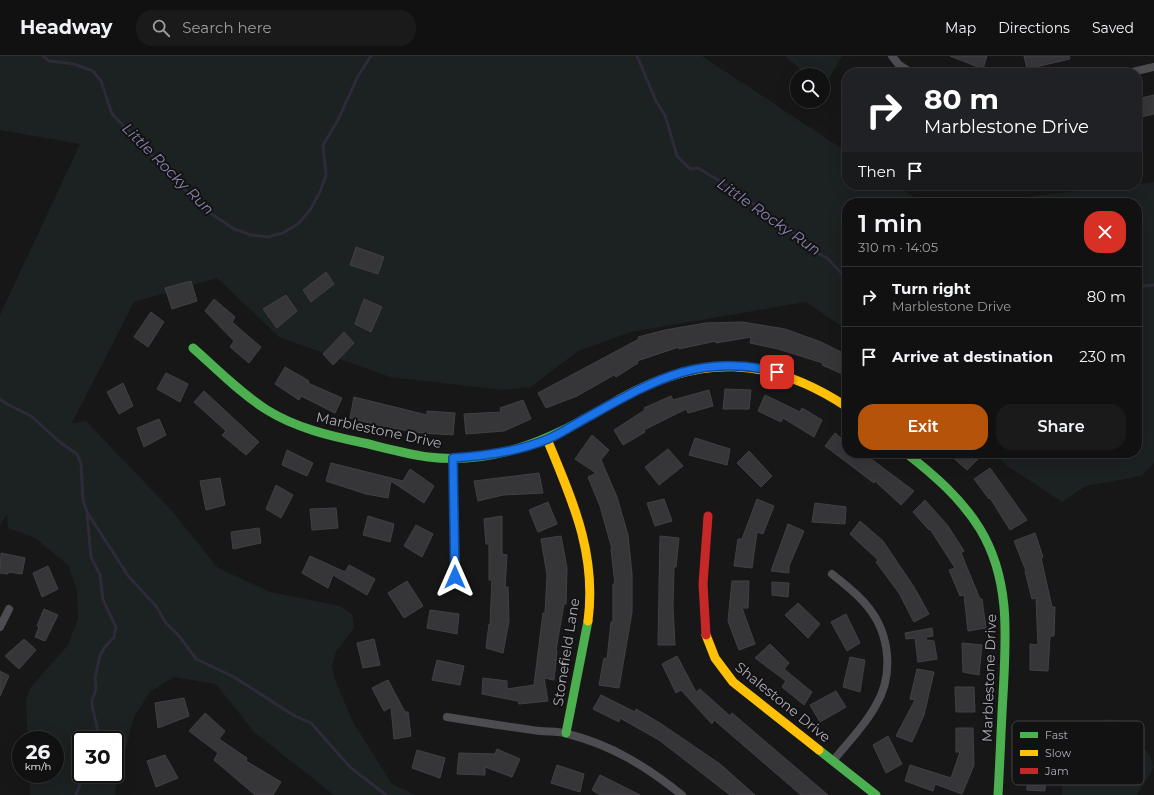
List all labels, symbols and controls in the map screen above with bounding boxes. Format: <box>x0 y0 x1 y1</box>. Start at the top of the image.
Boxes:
search box <box>136 10 416 46</box>
text: Headway <box>20 16 112 39</box>
icon: search <box>150 17 172 39</box>
text: Search here <box>182 18 272 37</box>
text: Map <box>945 19 976 37</box>
text: Directions <box>998 19 1070 37</box>
text: Saved <box>1092 19 1134 37</box>
map controls <box>790 68 830 108</box>
button: search <box>790 68 830 108</box>
text: 80 m <box>924 82 999 116</box>
icon: right <box>858 84 910 136</box>
text: Marblestone Drive <box>924 116 1089 138</box>
water label: Little Rocky Run <box>118 119 218 219</box>
icon: arrive <box>904 160 926 182</box>
text: Then <box>858 162 896 181</box>
water label: Little Rocky Run <box>714 174 825 259</box>
text: 1 min <box>858 209 922 238</box>
button: close <box>1084 211 1126 253</box>
text: 310 m · 14:05 <box>858 239 938 255</box>
text: Turn right <box>892 279 971 298</box>
icon: right <box>858 286 880 308</box>
text: 80 m <box>1087 287 1126 306</box>
text: Marblestone Drive <box>892 298 1011 314</box>
icon: arrive <box>858 346 880 368</box>
text: Arrive at destination <box>892 347 1053 366</box>
text: 230 m <box>1079 347 1126 366</box>
pin <box>760 355 794 389</box>
icon: arrive <box>766 361 788 383</box>
button: Exit <box>858 404 988 450</box>
button: Share <box>996 404 1126 450</box>
street label: Marblestone Drive <box>314 408 444 452</box>
position arrow <box>434 556 476 598</box>
street label: Stonefield Lane <box>549 597 583 707</box>
street label: Marblestone Drive <box>978 614 1000 742</box>
street label: Shalestone Drive <box>732 658 834 746</box>
legend <box>1012 721 1144 785</box>
text: Fast <box>1045 728 1069 742</box>
speed limit sign: 30 <box>72 731 124 783</box>
text: 26 <box>26 740 50 764</box>
text: Slow <box>1045 746 1071 760</box>
text: km/h <box>25 760 51 773</box>
text: Jam <box>1044 764 1069 778</box>

